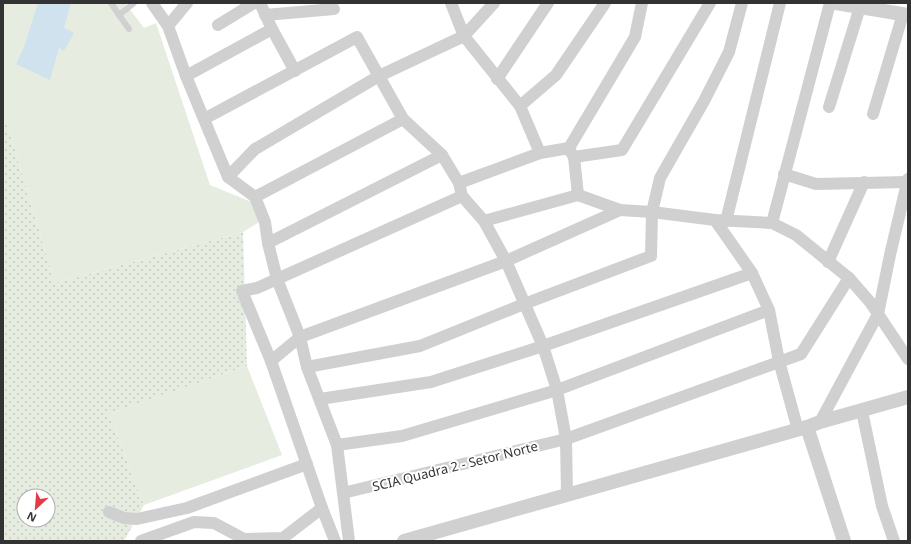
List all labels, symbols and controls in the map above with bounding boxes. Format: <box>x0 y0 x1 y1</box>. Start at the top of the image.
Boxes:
street label: SCIA Quadra 2 - Setor Norte <box>370 437 540 495</box>
north arrow <box>16 488 56 528</box>
text: N <box>24 509 39 526</box>

